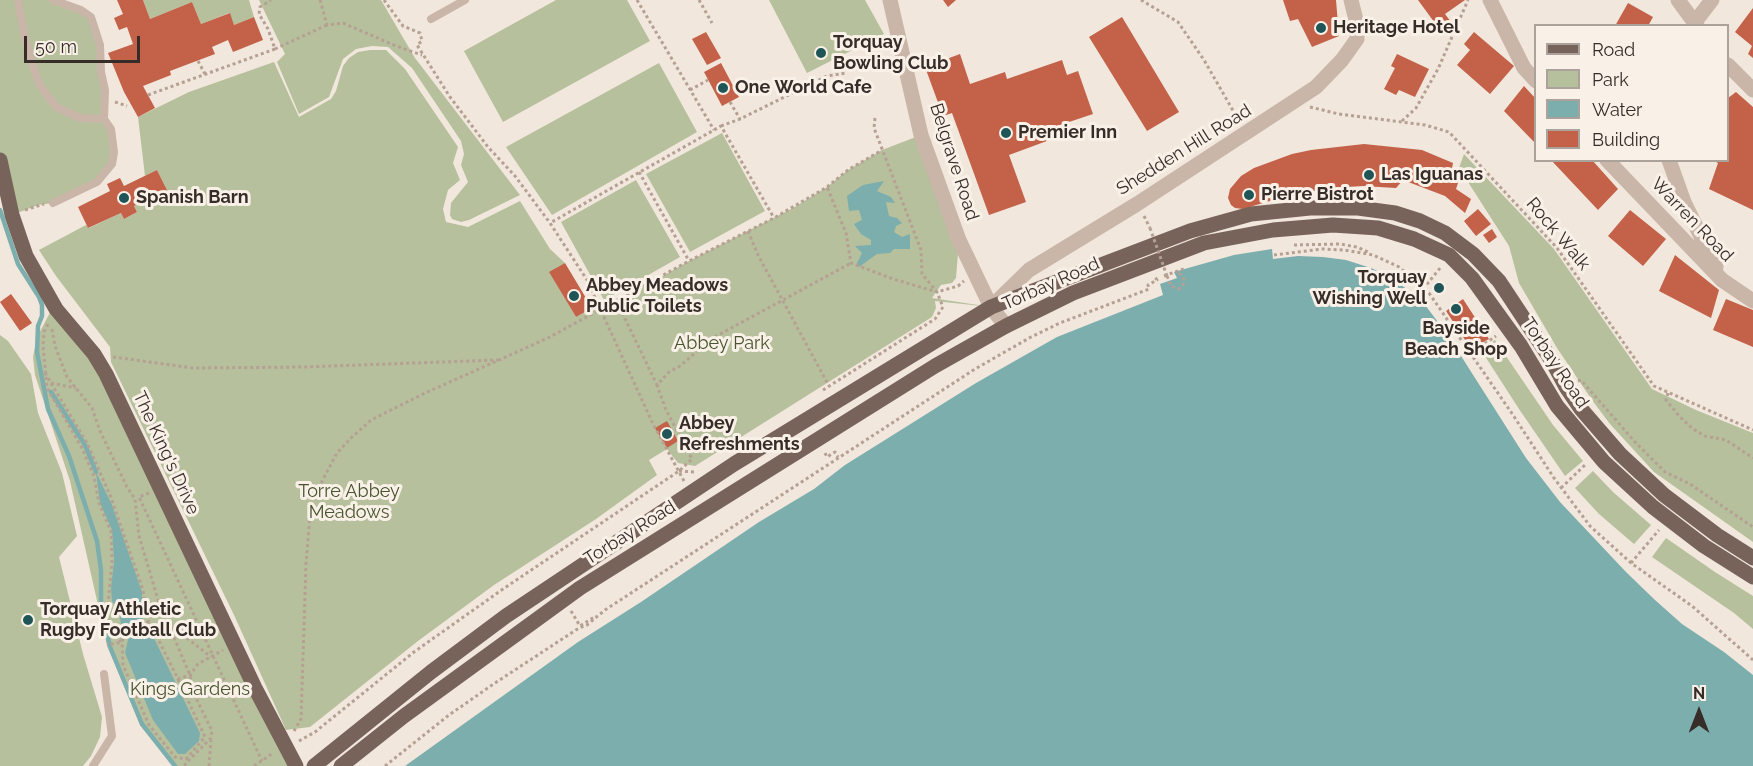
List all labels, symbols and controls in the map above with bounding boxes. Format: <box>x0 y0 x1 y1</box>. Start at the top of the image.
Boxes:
place label: Heritage Hotel <box>1333 17 1460 39</box>
marker: Heritage Hotel <box>1314 21 1328 35</box>
scale bar <box>27 24 142 62</box>
legend <box>1534 24 1729 162</box>
place label: Torquay Bowling Club <box>833 32 948 74</box>
text: 50 m <box>35 36 77 57</box>
text: Road <box>1592 39 1635 60</box>
marker: Torquay Bowling Club <box>814 46 828 60</box>
text: Park <box>1592 69 1629 90</box>
place label: One World Cafe <box>735 77 872 99</box>
marker: One World Cafe <box>716 81 730 95</box>
text: Water <box>1592 99 1642 120</box>
street label: Shedden Hill Road <box>1113 100 1255 200</box>
street label: Belgrave Road <box>925 101 983 223</box>
place label: Premier Inn <box>1018 122 1117 144</box>
marker: Premier Inn <box>999 126 1013 140</box>
text: Building <box>1592 129 1660 150</box>
place label: Las Iguanas <box>1381 164 1483 186</box>
marker: Las Iguanas <box>1362 168 1376 182</box>
street label: Warren Road <box>1646 173 1738 267</box>
place label: Pierre Bistrot <box>1261 184 1374 206</box>
place label: Spanish Barn <box>136 187 249 209</box>
marker: Pierre Bistrot <box>1242 188 1256 202</box>
marker: Spanish Barn <box>117 191 131 205</box>
street label: Rock Walk <box>1521 193 1595 275</box>
street label: Torbay Road <box>999 253 1103 315</box>
place label: Torquay Wishing Well <box>1313 267 1427 310</box>
place label: Abbey Meadows Public Toilets <box>586 275 728 318</box>
marker: Torquay Wishing Well <box>1432 281 1446 295</box>
marker: Abbey Meadows Public Toilets <box>567 289 581 303</box>
marker: Bayside Beach Shop <box>1449 302 1463 316</box>
street label: Torbay Road <box>1517 314 1593 412</box>
place label: Bayside Beach Shop <box>1405 318 1507 360</box>
park label: Abbey Park <box>674 333 770 355</box>
street label: The King's Drive <box>128 388 204 518</box>
place label: Abbey Refreshments <box>679 413 800 456</box>
marker: Abbey Refreshments <box>660 427 674 441</box>
park label: Torre Abbey Meadows <box>298 481 400 524</box>
street label: Torbay Road <box>580 496 680 570</box>
place label: Torquay Athletic Rugby Football Club <box>40 599 216 642</box>
marker: Torquay Athletic Rugby Football Club <box>21 613 35 627</box>
park label: Kings Gardens <box>130 679 250 701</box>
north arrow <box>1669 682 1729 742</box>
text: N <box>1693 684 1705 703</box>

